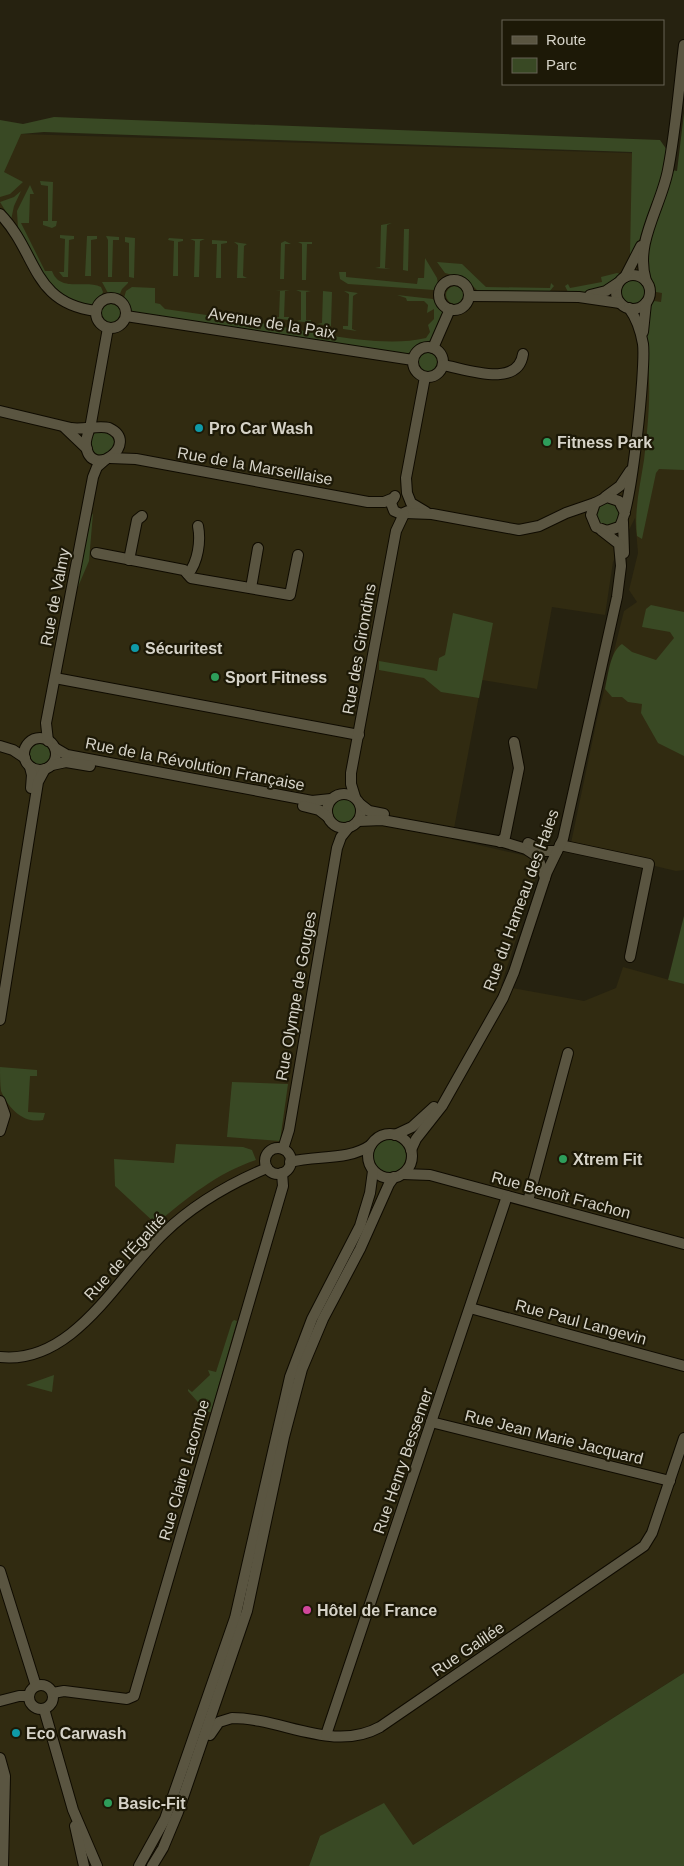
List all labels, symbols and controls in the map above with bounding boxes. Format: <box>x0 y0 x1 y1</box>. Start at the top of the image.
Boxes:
legend <box>502 20 664 85</box>
text: Route <box>546 31 586 48</box>
text: Parc <box>546 56 577 73</box>
street label: Avenue de la Paix <box>207 305 337 341</box>
place label: Pro Car Wash <box>209 420 313 437</box>
marker: Pro Car Wash <box>193 422 205 434</box>
place label: Fitness Park <box>557 434 652 451</box>
marker: Fitness Park <box>541 436 553 448</box>
street label: Rue de la Marseillaise <box>176 444 334 488</box>
street label: Rue de Valmy <box>37 547 73 647</box>
street label: Rue des Girondins <box>339 582 379 716</box>
place label: Sécuritest <box>145 640 223 657</box>
marker: Sécuritest <box>129 642 141 654</box>
place label: Sport Fitness <box>225 669 327 686</box>
marker: Sport Fitness <box>209 671 221 683</box>
street label: Rue de la Révolution Française <box>84 734 306 794</box>
street label: Rue du Hameau des Haies <box>480 807 562 993</box>
street label: Rue Olympe de Gouges <box>273 910 319 1082</box>
place label: Xtrem Fit <box>573 1151 643 1168</box>
marker: Xtrem Fit <box>557 1153 569 1165</box>
street label: Rue Benoît Frachon <box>490 1168 632 1222</box>
street label: Rue de l'Égalité <box>80 1210 169 1304</box>
street label: Rue Paul Langevin <box>513 1296 649 1348</box>
street label: Rue Henry Bessemer <box>370 1385 436 1536</box>
street label: Rue Claire Lacombe <box>156 1397 212 1542</box>
street label: Rue Jean Marie Jacquard <box>463 1407 645 1467</box>
place label: Hôtel de France <box>317 1602 437 1619</box>
marker: Hôtel de France <box>301 1604 313 1616</box>
street label: Rue Galilée <box>429 1619 507 1679</box>
place label: Eco Carwash <box>26 1725 126 1742</box>
marker: Eco Carwash <box>10 1727 22 1739</box>
place label: Basic-Fit <box>118 1795 186 1812</box>
marker: Basic-Fit <box>102 1797 114 1809</box>

